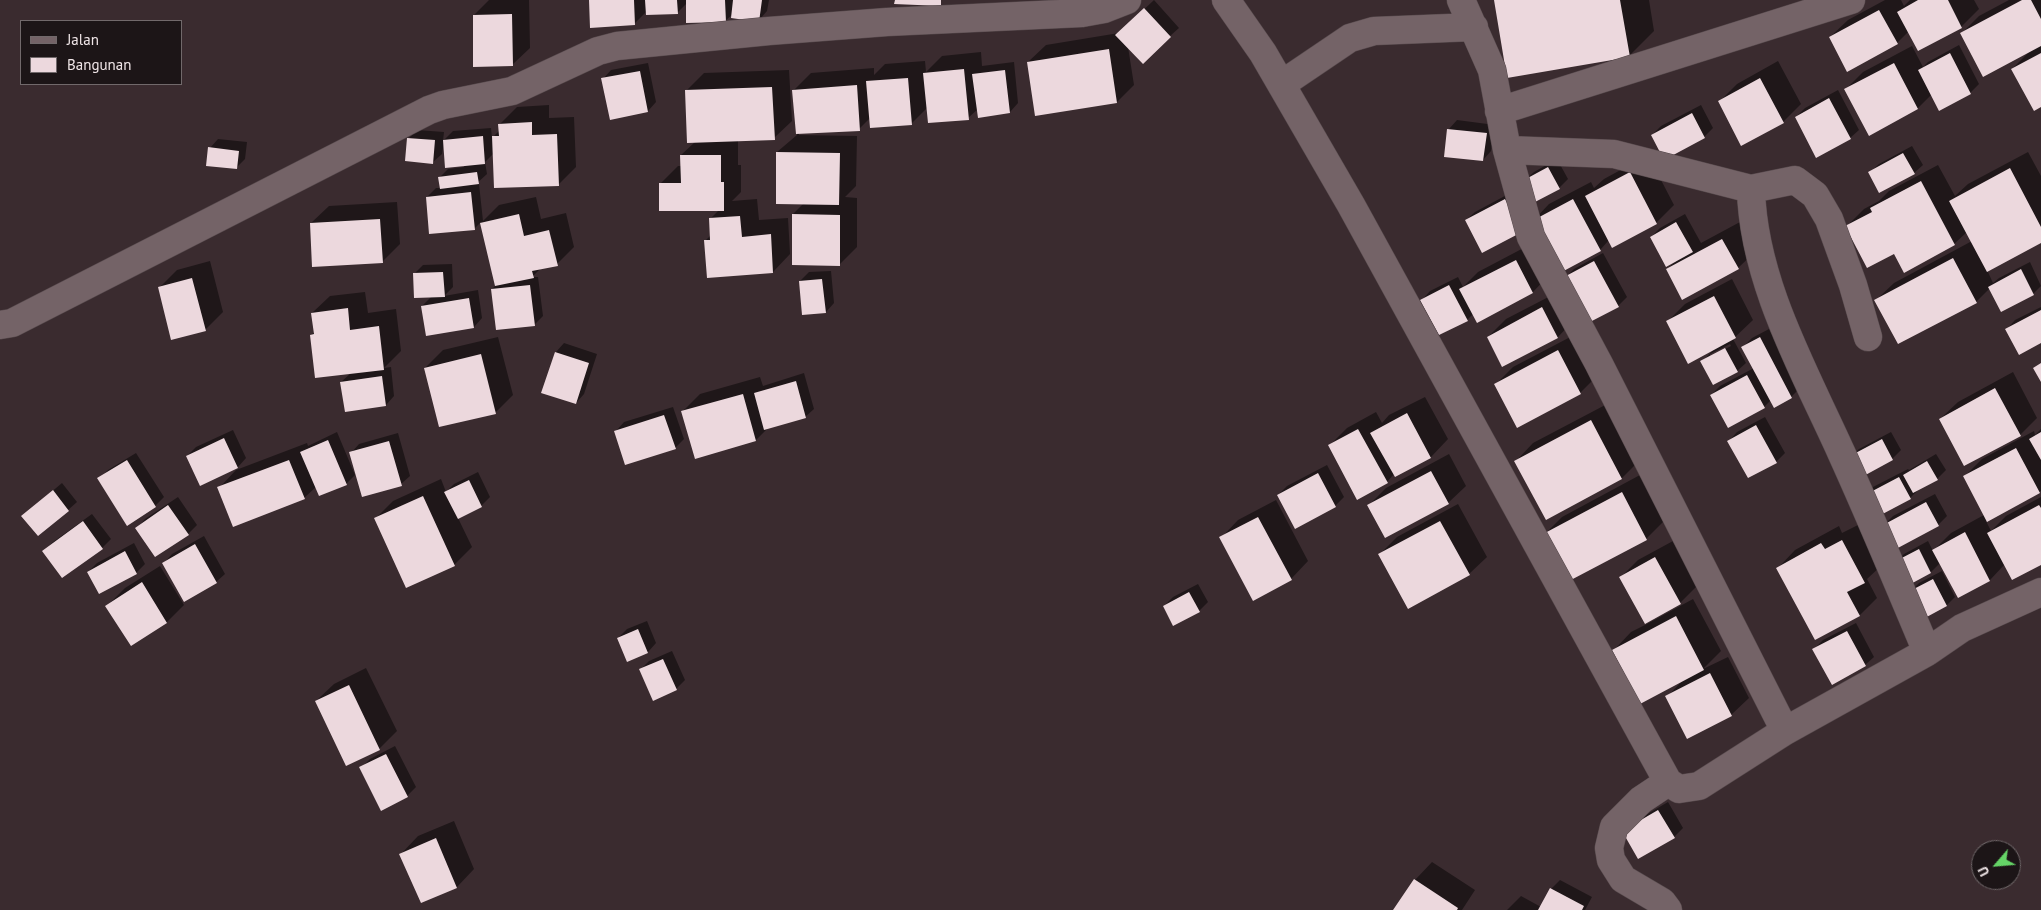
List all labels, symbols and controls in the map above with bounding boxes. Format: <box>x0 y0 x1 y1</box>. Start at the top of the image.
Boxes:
legend <box>20 20 182 85</box>
text: Jalan <box>67 30 99 49</box>
text: Bangunan <box>67 55 131 74</box>
north arrow <box>1971 840 2021 890</box>
text: U <box>1974 863 1994 879</box>

